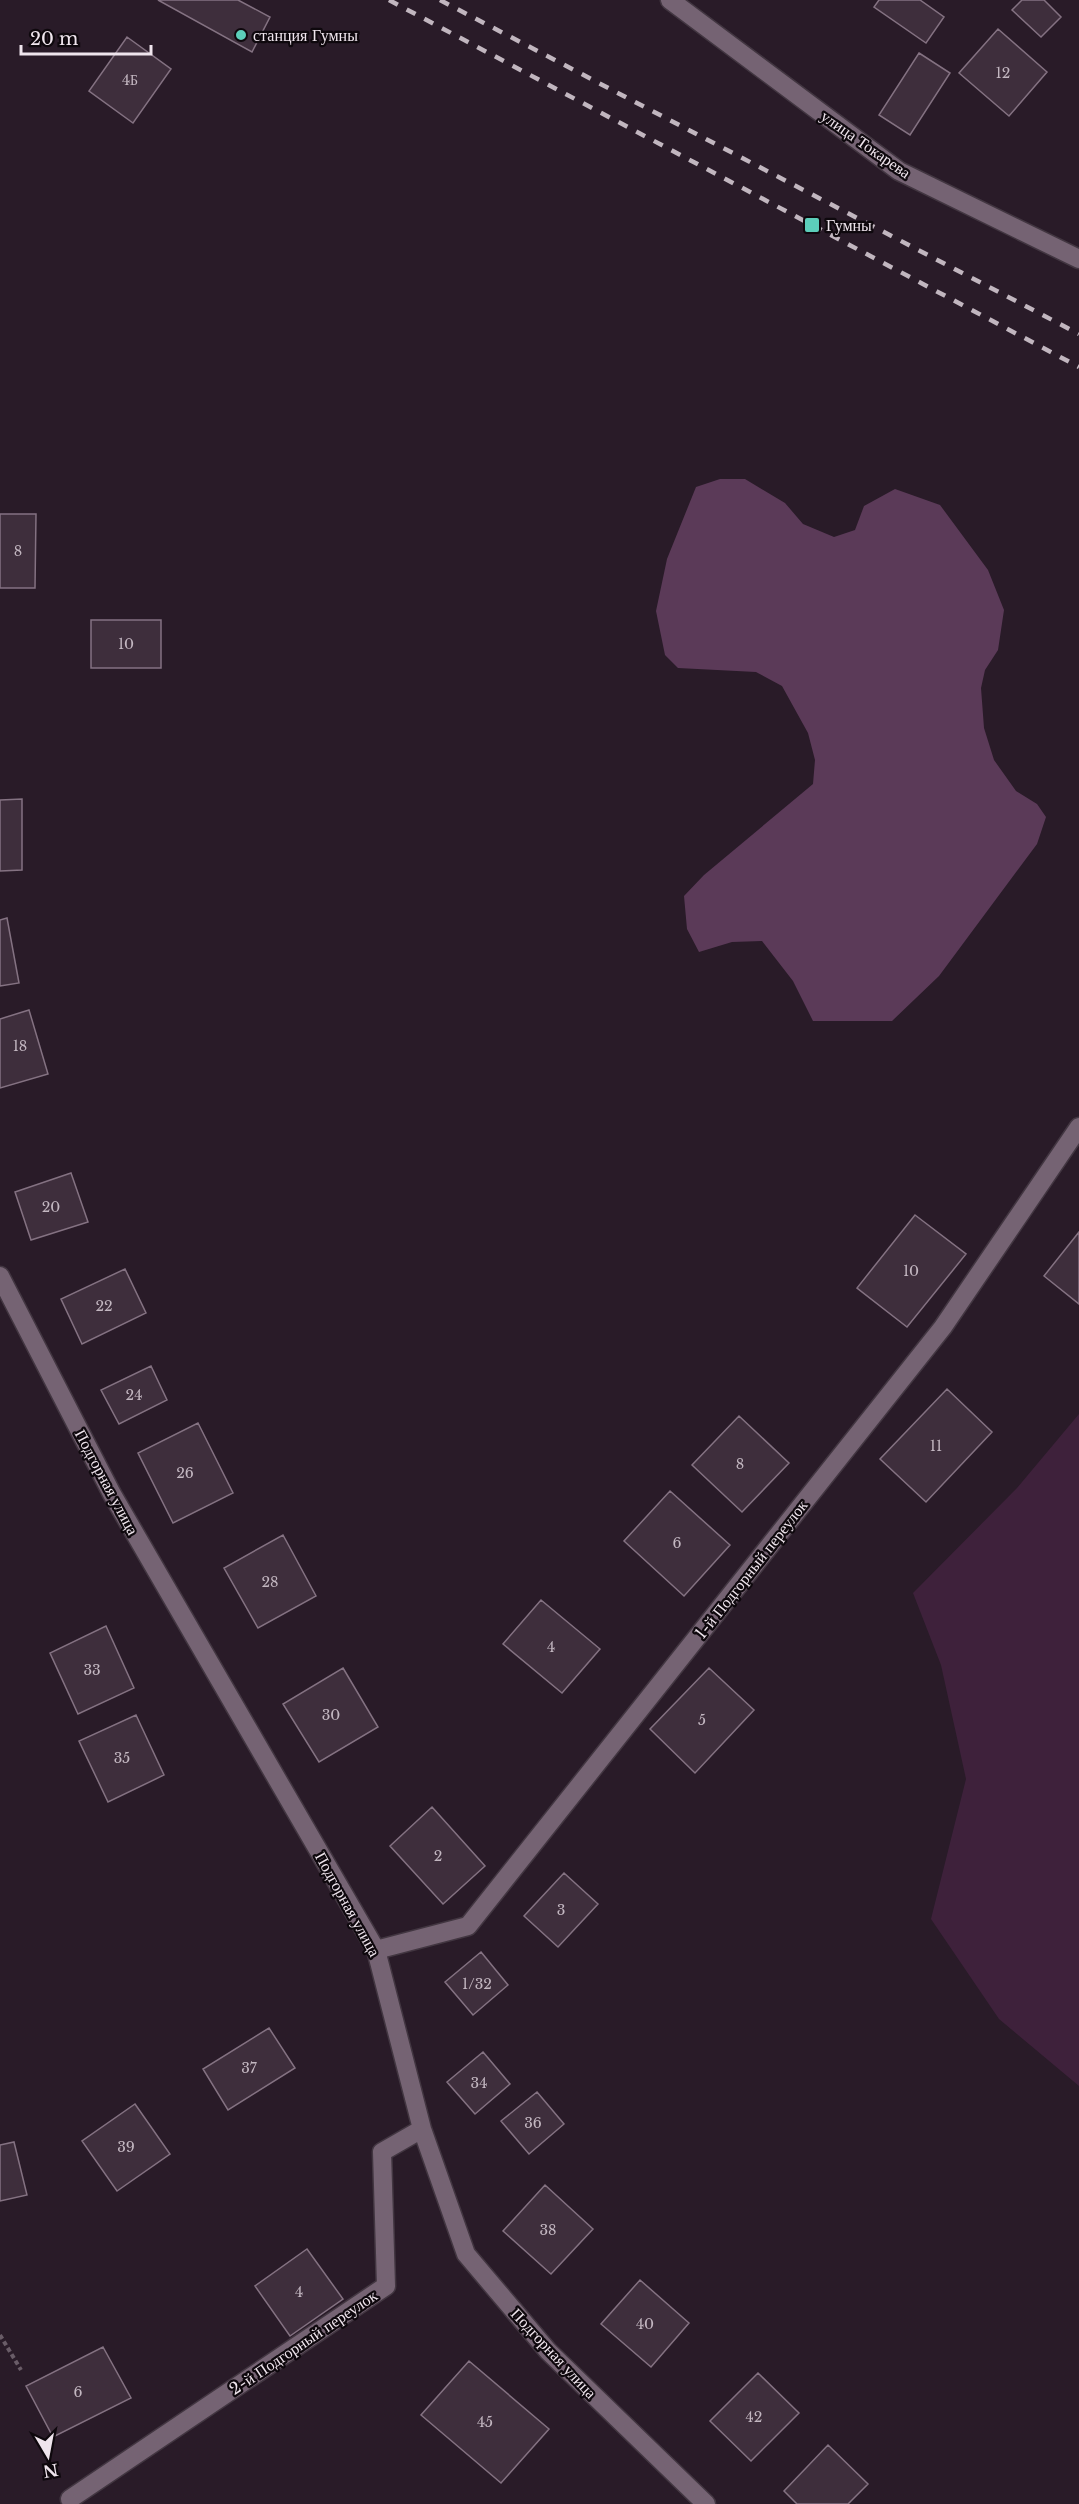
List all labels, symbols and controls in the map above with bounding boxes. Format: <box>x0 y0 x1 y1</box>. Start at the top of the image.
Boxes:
scale bar <box>21 18 152 56</box>
place label: станция Гумны <box>253 25 358 45</box>
text: 20 m <box>30 28 78 50</box>
marker: станция Гумны <box>234 28 248 42</box>
house number: 12 <box>996 64 1010 82</box>
house number: 4Б <box>122 71 138 89</box>
street label: улица Токарева <box>817 106 915 182</box>
place label: Гумны <box>826 215 872 235</box>
marker: Гумны <box>803 216 821 234</box>
house number: 8 <box>14 542 22 560</box>
house number: 10 <box>118 635 134 653</box>
house number: 18 <box>13 1037 27 1055</box>
house number: 20 <box>42 1198 60 1216</box>
house number: 10 <box>903 1262 919 1280</box>
house number: 22 <box>95 1297 113 1315</box>
house number: 24 <box>126 1386 142 1404</box>
street label: Подгорная улица <box>71 1426 143 1538</box>
house number: 11 <box>930 1437 942 1455</box>
house number: 8 <box>736 1455 744 1473</box>
house number: 26 <box>176 1464 194 1482</box>
street label: 1-й Подгорный переулок <box>690 1495 812 1643</box>
house number: 6 <box>672 1534 682 1552</box>
house number: 28 <box>261 1573 279 1591</box>
house number: 4 <box>547 1638 555 1656</box>
house number: 33 <box>83 1661 101 1679</box>
house number: 30 <box>322 1706 340 1724</box>
house number: 5 <box>698 1711 706 1729</box>
house number: 35 <box>114 1749 130 1767</box>
house number: 2 <box>434 1847 442 1865</box>
street label: Подгорная улица <box>311 1848 385 1960</box>
house number: 3 <box>557 1901 565 1919</box>
house number: 1/32 <box>462 1975 492 1993</box>
house number: 37 <box>241 2059 258 2077</box>
house number: 34 <box>471 2074 487 2092</box>
house number: 36 <box>524 2114 542 2132</box>
house number: 39 <box>117 2138 135 2156</box>
house number: 38 <box>539 2221 557 2239</box>
house number: 4 <box>295 2283 303 2301</box>
street label: 2-й Подгорный переулок <box>225 2285 381 2399</box>
street label: Подгорная улица <box>507 2304 601 2402</box>
house number: 40 <box>636 2315 654 2333</box>
house number: 6 <box>73 2383 83 2401</box>
house number: 42 <box>746 2408 762 2426</box>
house number: 45 <box>477 2413 493 2431</box>
north arrow <box>18 2426 78 2486</box>
text: N <box>41 2460 60 2482</box>

